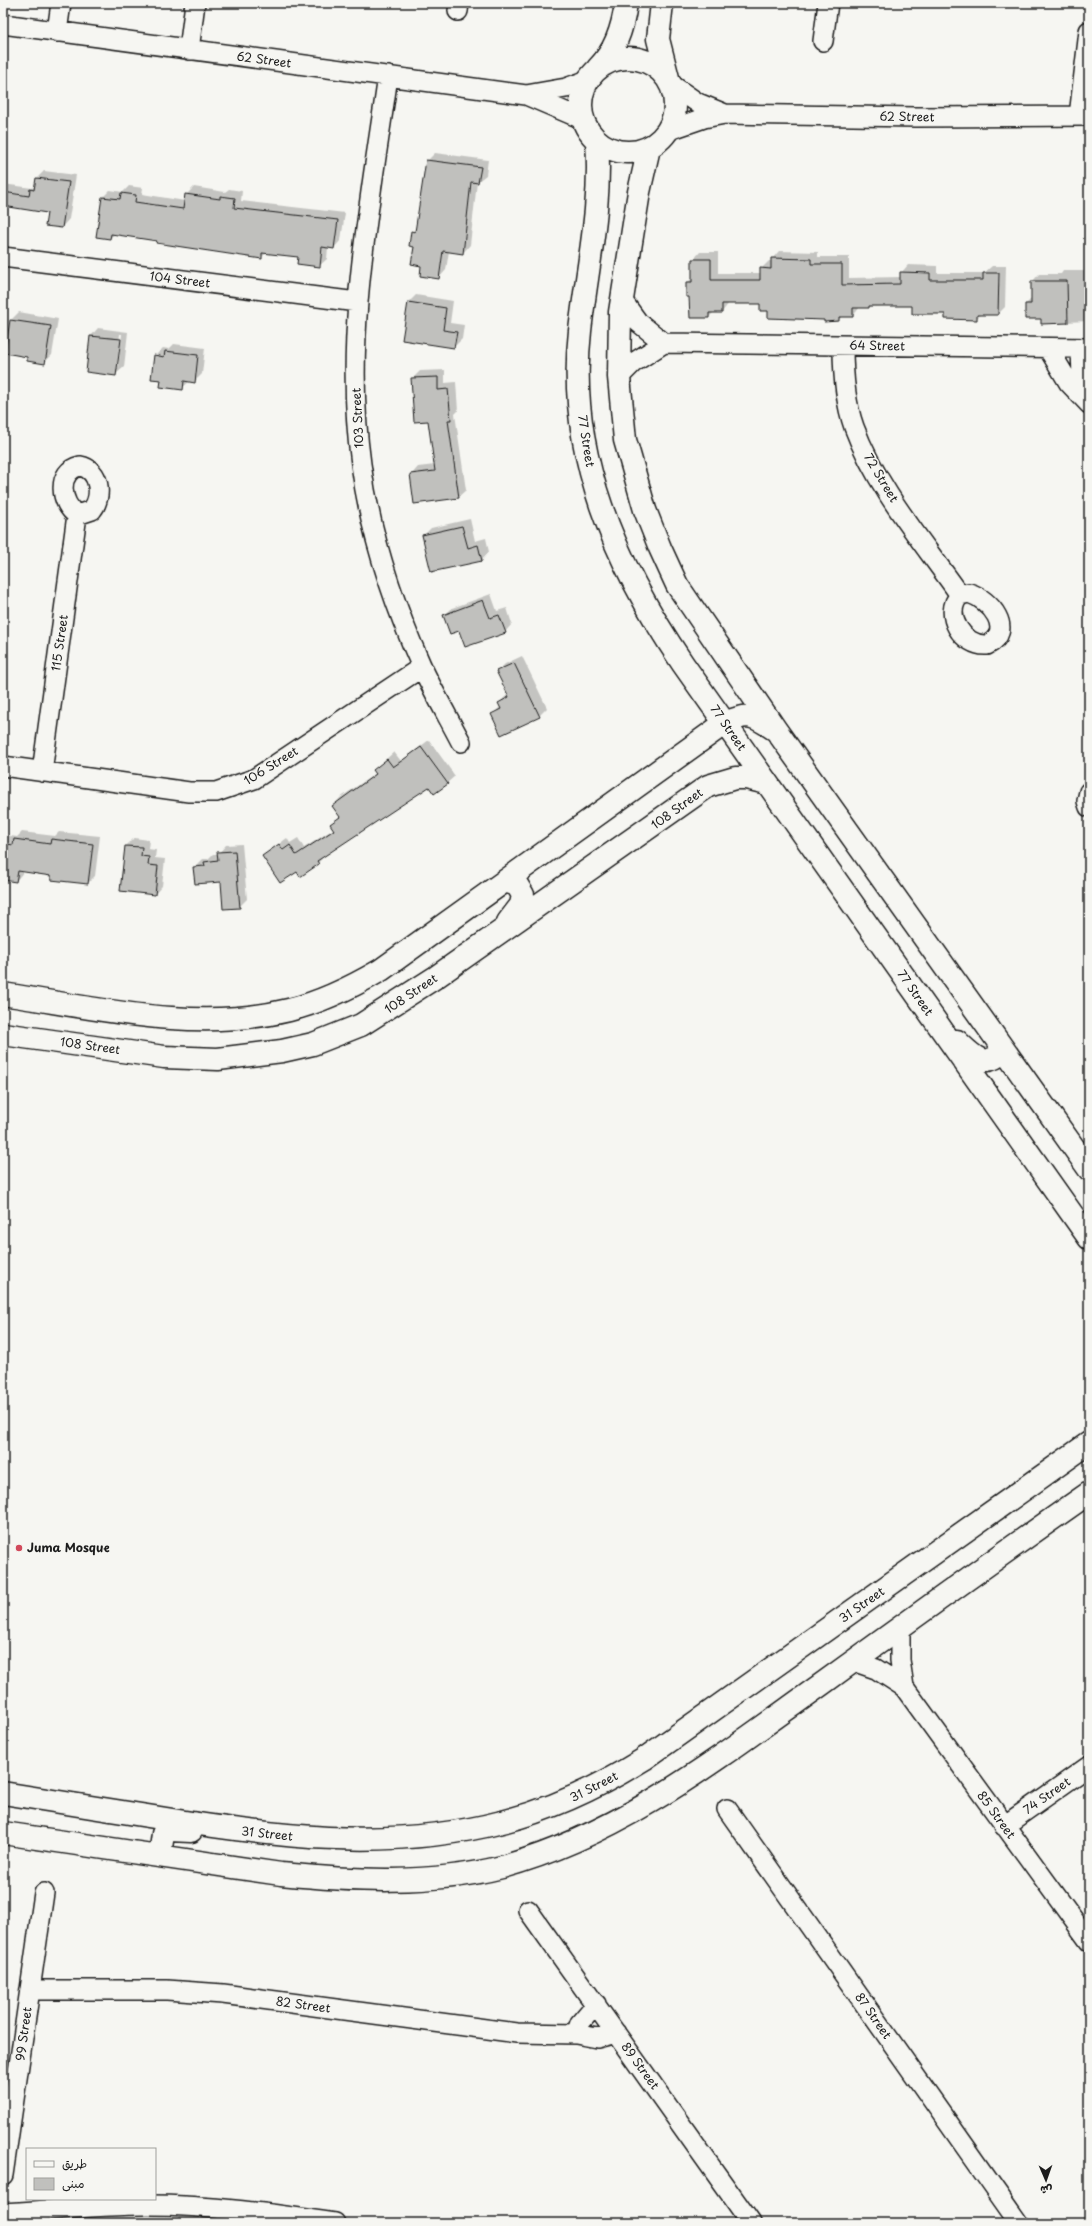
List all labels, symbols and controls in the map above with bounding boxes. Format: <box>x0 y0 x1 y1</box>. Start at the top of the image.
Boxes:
street label: 62 Street <box>236 46 293 72</box>
street label: 62 Street <box>879 107 935 125</box>
street label: 104 Street <box>149 266 211 292</box>
street label: 64 Street <box>849 336 905 354</box>
street label: 103 Street <box>346 387 368 449</box>
street label: 77 Street <box>574 414 600 468</box>
street label: 72 Street <box>860 450 904 505</box>
street label: 115 Street <box>46 613 72 672</box>
street label: 77 Street <box>706 701 751 754</box>
street label: 106 Street <box>240 741 301 789</box>
street label: 108 Street <box>647 783 707 833</box>
street label: 77 Street <box>893 966 938 1019</box>
street label: 108 Street <box>380 969 441 1017</box>
street label: 108 Street <box>59 1032 122 1058</box>
place label: Juma Mosque <box>27 1538 110 1556</box>
marker: Juma Mosque <box>14 1543 24 1553</box>
street label: 31 Street <box>835 1582 888 1626</box>
street label: 31 Street <box>566 1766 621 1806</box>
street label: 74 Street <box>1019 1772 1074 1818</box>
street label: 85 Street <box>973 1787 1020 1842</box>
street label: 31 Street <box>240 1821 294 1845</box>
street label: 87 Street <box>851 1988 897 2042</box>
street label: 82 Street <box>275 1991 332 2017</box>
street label: 99 Street <box>10 2006 36 2062</box>
street label: 89 Street <box>617 2038 664 2093</box>
legend <box>26 2148 156 2200</box>
text: طريق <box>62 2154 87 2172</box>
north arrow <box>1026 2160 1066 2200</box>
text: مبنى <box>62 2174 85 2192</box>
text: ش <box>1040 2182 1053 2199</box>

